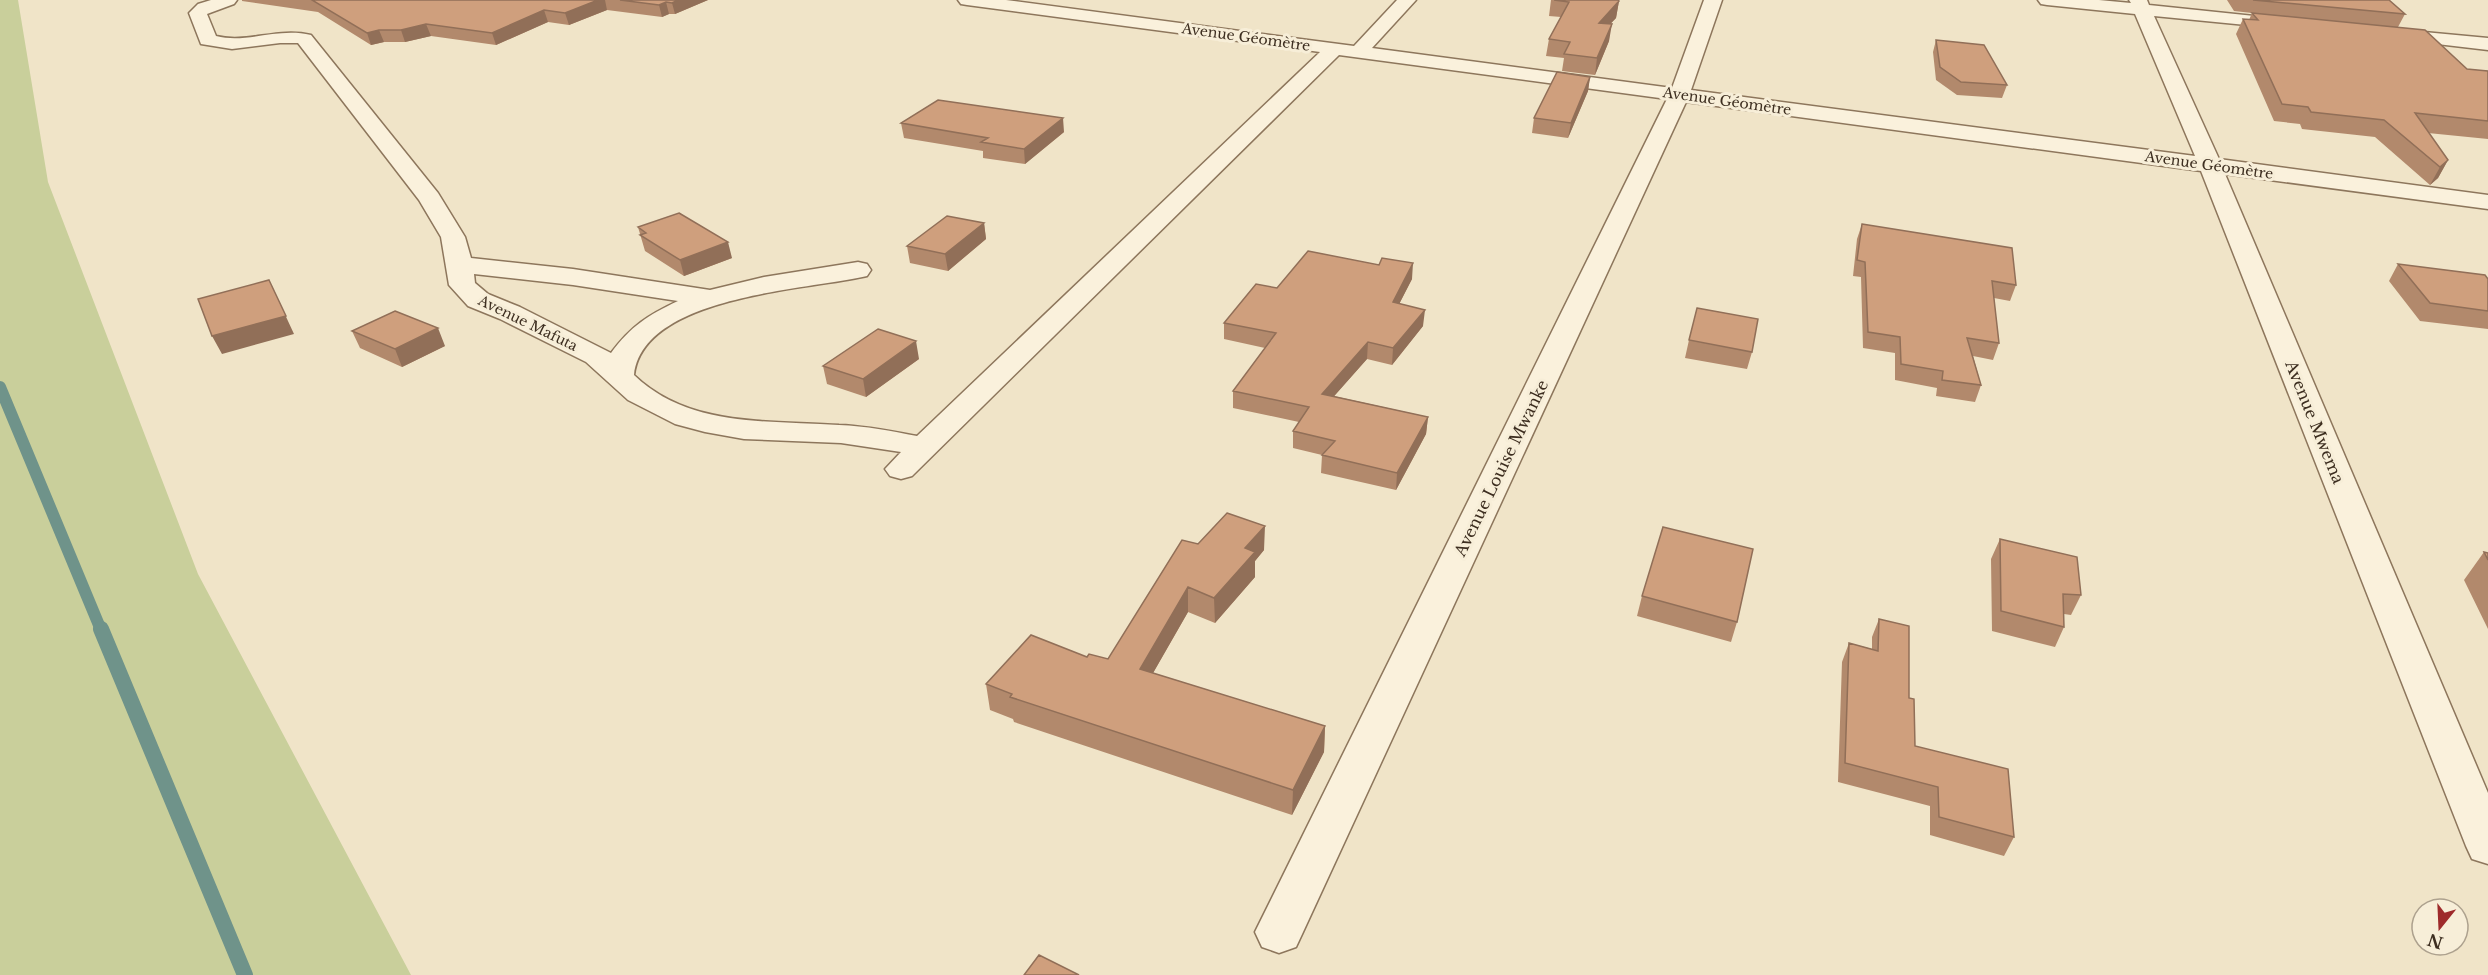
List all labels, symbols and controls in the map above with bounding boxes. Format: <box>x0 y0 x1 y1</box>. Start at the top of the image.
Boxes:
street label: Avenue Géomètre <box>1180 19 1311 55</box>
street label: Avenue Géomètre <box>1661 83 1792 119</box>
street label: Avenue Géomètre <box>2143 147 2274 183</box>
street label: Avenue Mafuta <box>474 291 581 355</box>
street label: Avenue Mwema <box>2281 357 2349 487</box>
street label: Avenue Louise Mwanke <box>1449 377 1552 560</box>
north arrow <box>2410 897 2470 957</box>
text: N <box>2425 929 2446 953</box>

